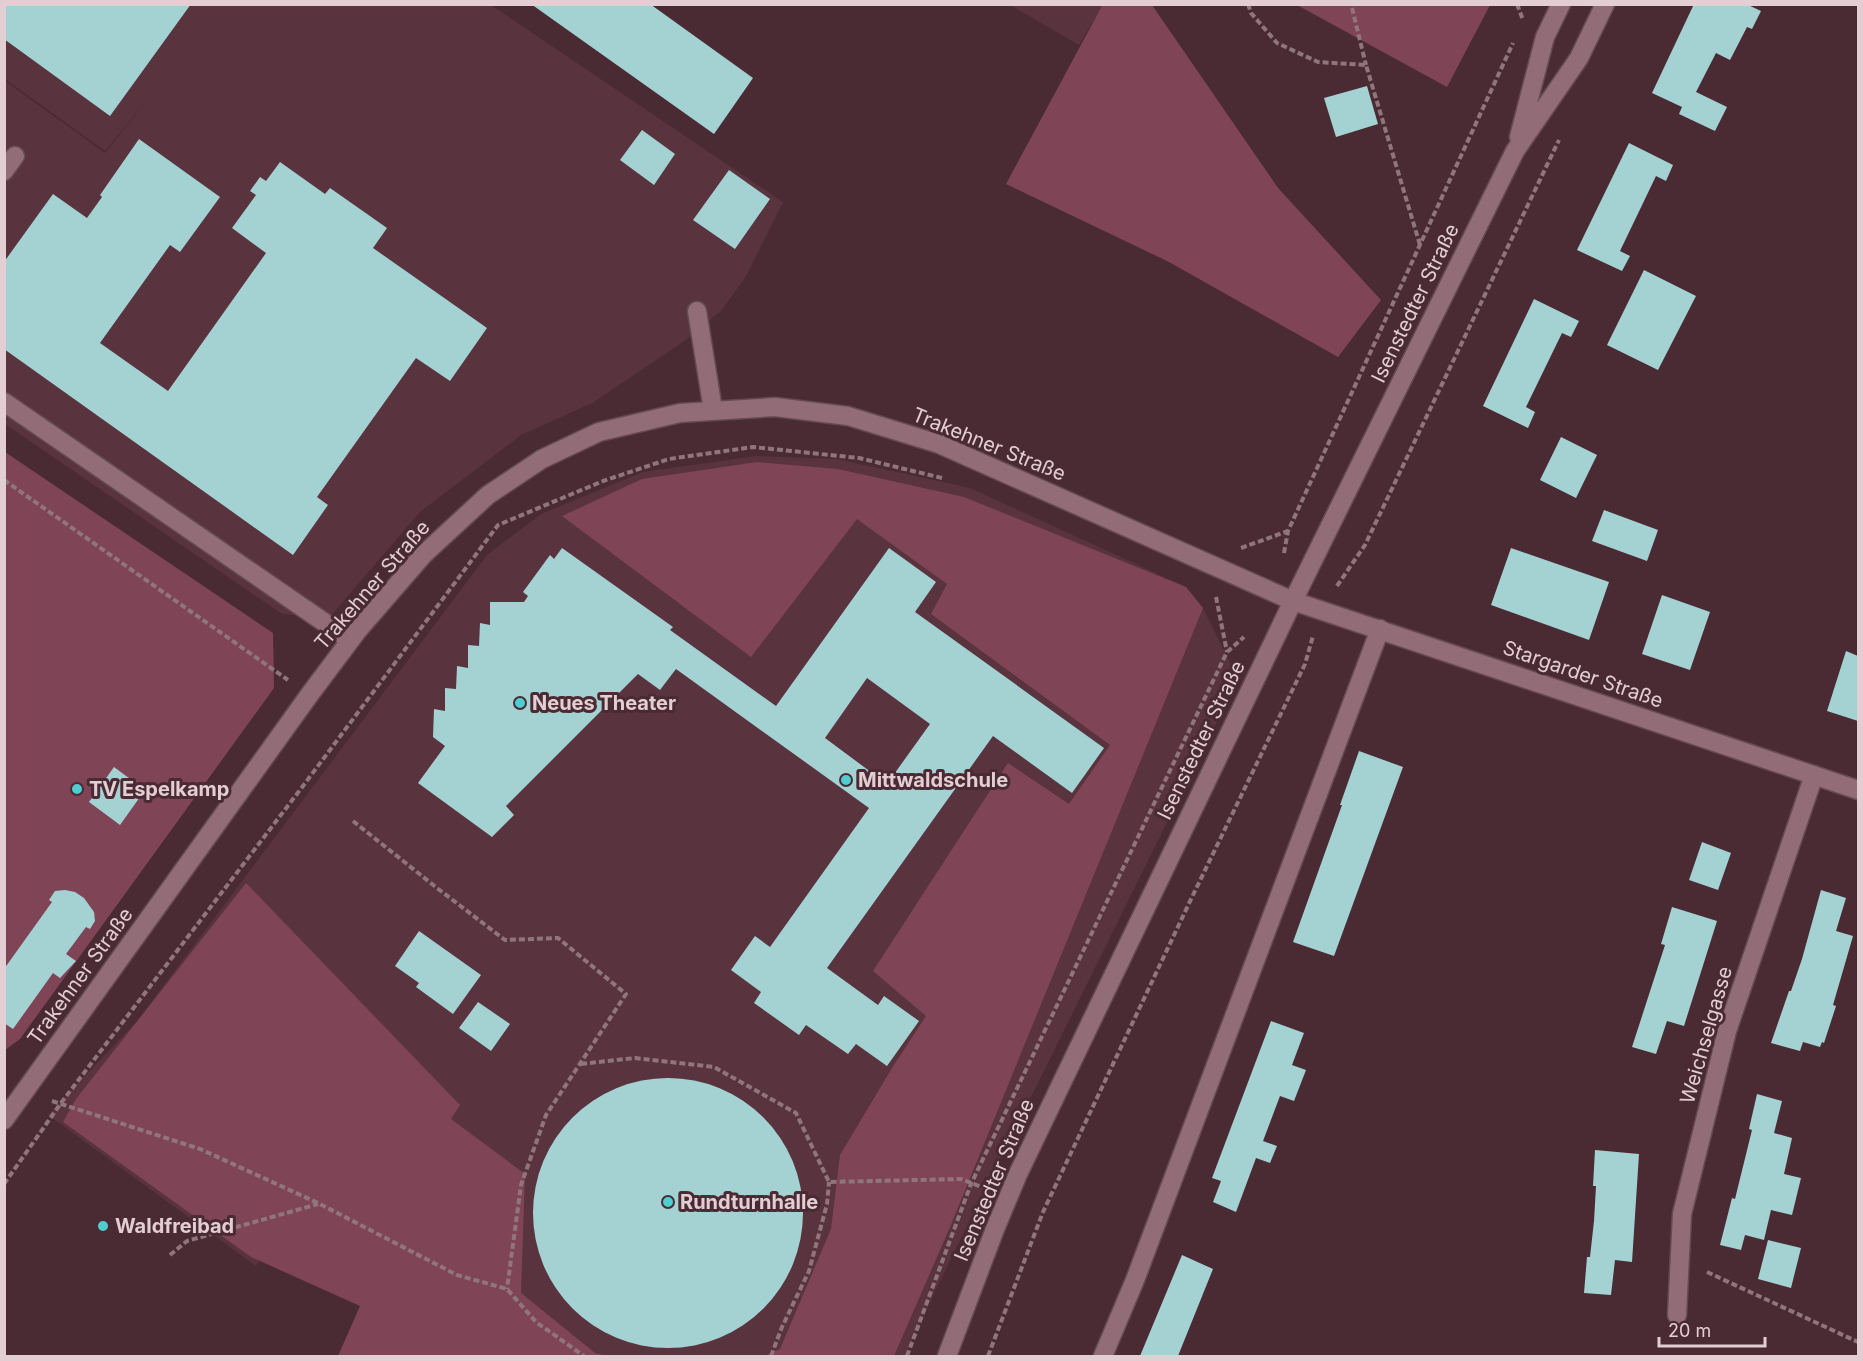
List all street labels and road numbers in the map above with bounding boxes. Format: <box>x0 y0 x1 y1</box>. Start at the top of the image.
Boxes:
street label: Isenstedter Straße <box>1366 220 1464 386</box>
street label: Trakehner Straße <box>909 402 1069 486</box>
street label: Trakehner Straße <box>309 516 435 654</box>
street label: Stargarder Straße <box>1500 635 1666 713</box>
street label: Isenstedter Straße <box>1152 657 1250 823</box>
street label: Trakehner Straße <box>22 903 138 1049</box>
street label: Weichselgasse <box>1675 964 1737 1106</box>
street label: Isenstedter Straße <box>949 1095 1039 1265</box>

